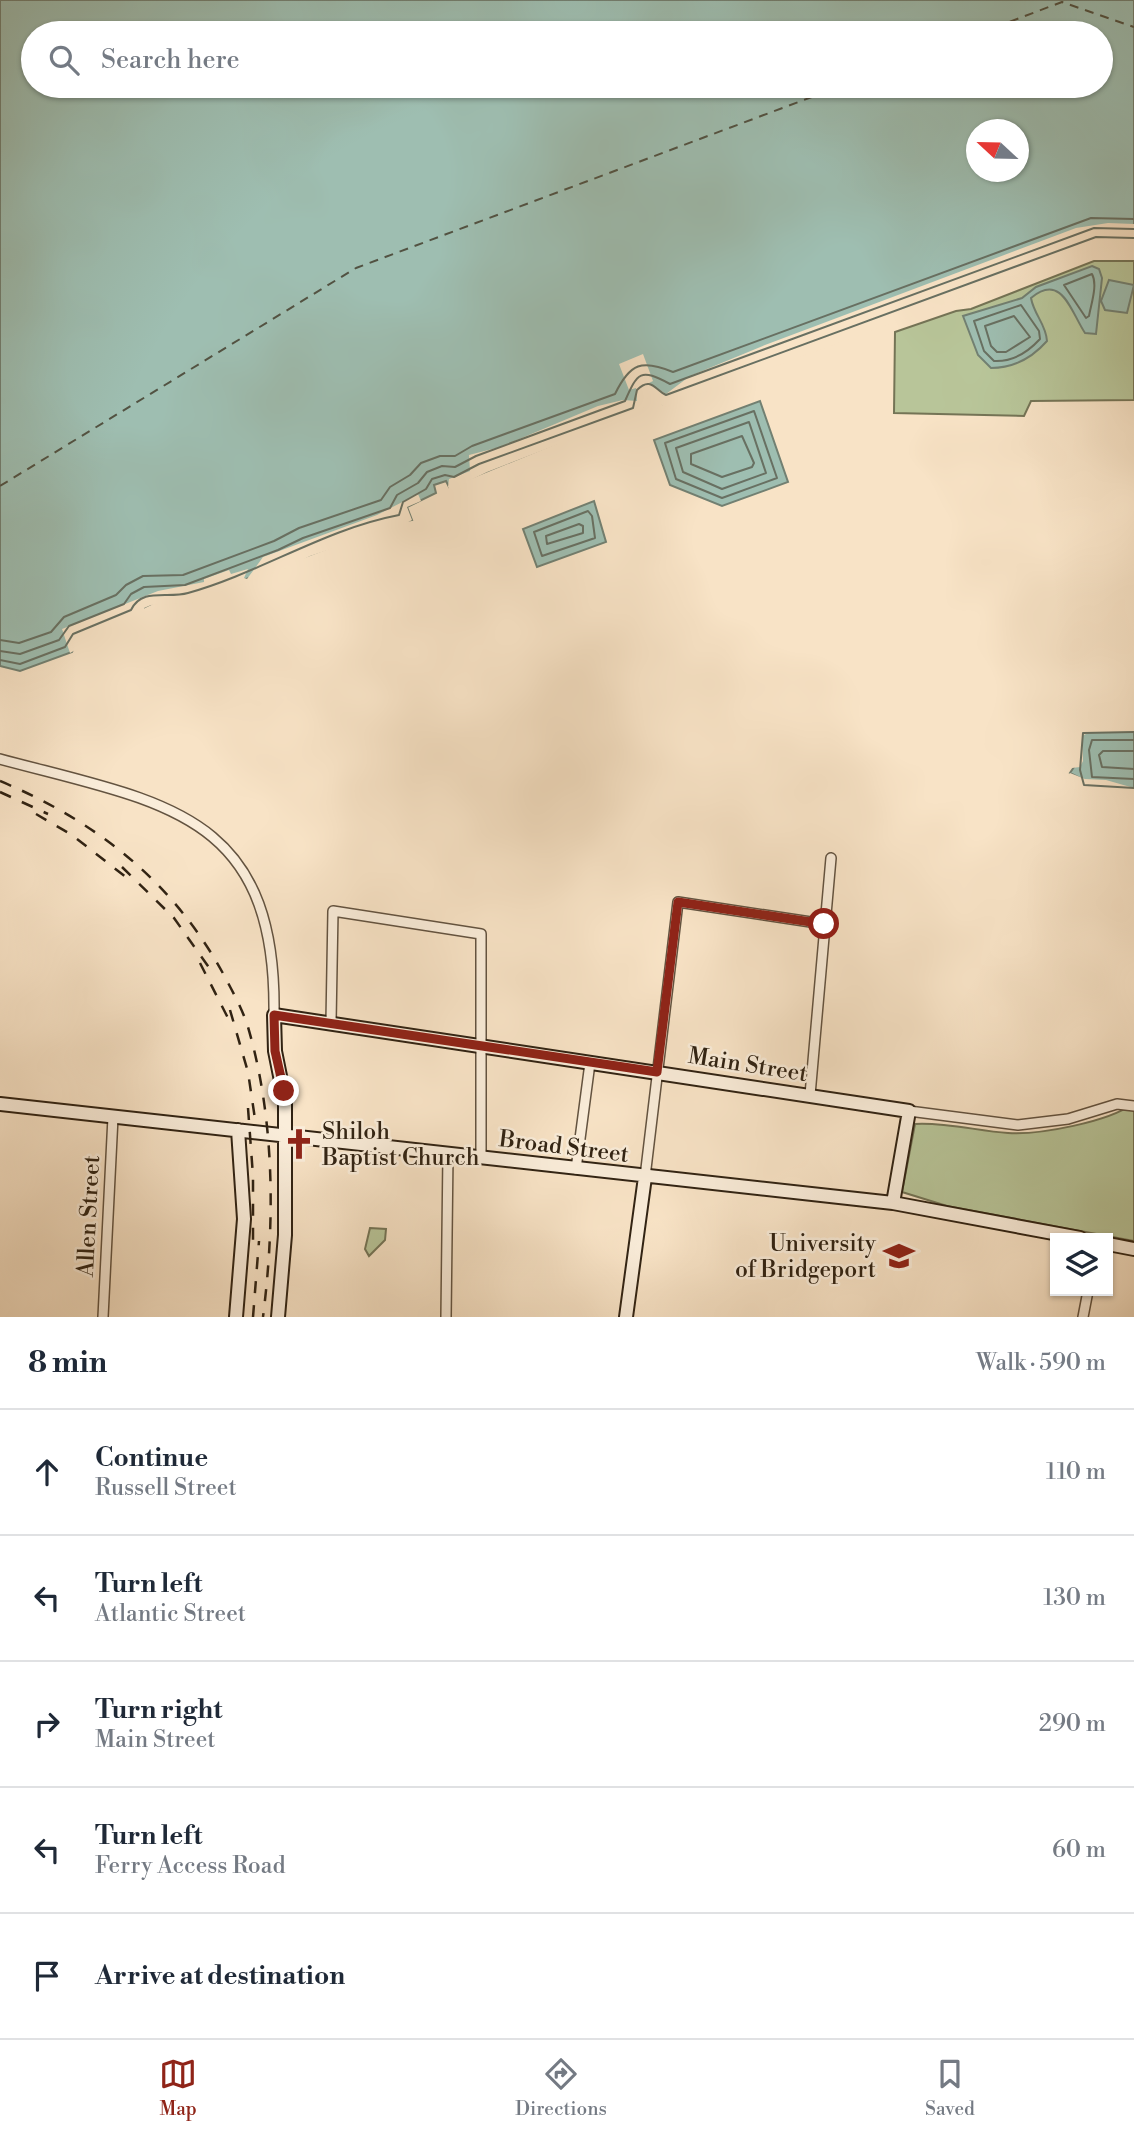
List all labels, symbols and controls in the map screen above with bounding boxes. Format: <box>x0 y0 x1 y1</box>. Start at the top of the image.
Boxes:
search box <box>21 21 1113 98</box>
icon: search <box>45 41 83 79</box>
text: Search here <box>101 44 240 76</box>
north arrow <box>966 119 1029 182</box>
route start <box>808 908 839 939</box>
street label: Main Street <box>686 1042 810 1088</box>
route end <box>268 1075 299 1106</box>
place label: Shiloh Baptist Church <box>321 1118 480 1172</box>
street label: Broad Street <box>496 1125 630 1169</box>
church icon: Shiloh Baptist Church <box>282 1127 316 1161</box>
street label: Allen Street <box>72 1154 106 1279</box>
place label: University of Bridgeport <box>735 1230 877 1284</box>
map controls <box>1050 1233 1113 1296</box>
button: layers <box>1050 1233 1113 1296</box>
school or university icon: University of Bridgeport <box>882 1239 916 1273</box>
text: 8 min <box>28 1344 107 1382</box>
text: Walk · 590 m <box>976 1349 1106 1377</box>
text: Continue <box>95 1442 208 1474</box>
icon: ahead <box>28 1453 66 1491</box>
text: 110 m <box>1046 1458 1106 1486</box>
text: Russell Street <box>95 1474 237 1502</box>
text: Turn left <box>95 1568 203 1600</box>
icon: left <box>28 1579 66 1617</box>
text: 130 m <box>1043 1584 1106 1612</box>
text: Atlantic Street <box>95 1600 246 1628</box>
text: Turn right <box>95 1694 223 1726</box>
icon: right <box>28 1705 66 1743</box>
text: 290 m <box>1039 1710 1106 1738</box>
text: Main Street <box>95 1726 215 1754</box>
text: Turn left <box>95 1820 203 1852</box>
icon: left <box>28 1831 66 1869</box>
text: 60 m <box>1052 1836 1106 1864</box>
text: Ferry Access Road <box>95 1852 285 1880</box>
icon: arrive <box>28 1957 66 1995</box>
text: Arrive at destination <box>95 1960 345 1992</box>
tab: Map <box>159 2055 197 2121</box>
tab: Directions <box>515 2055 607 2121</box>
tab: Saved <box>925 2055 975 2121</box>

